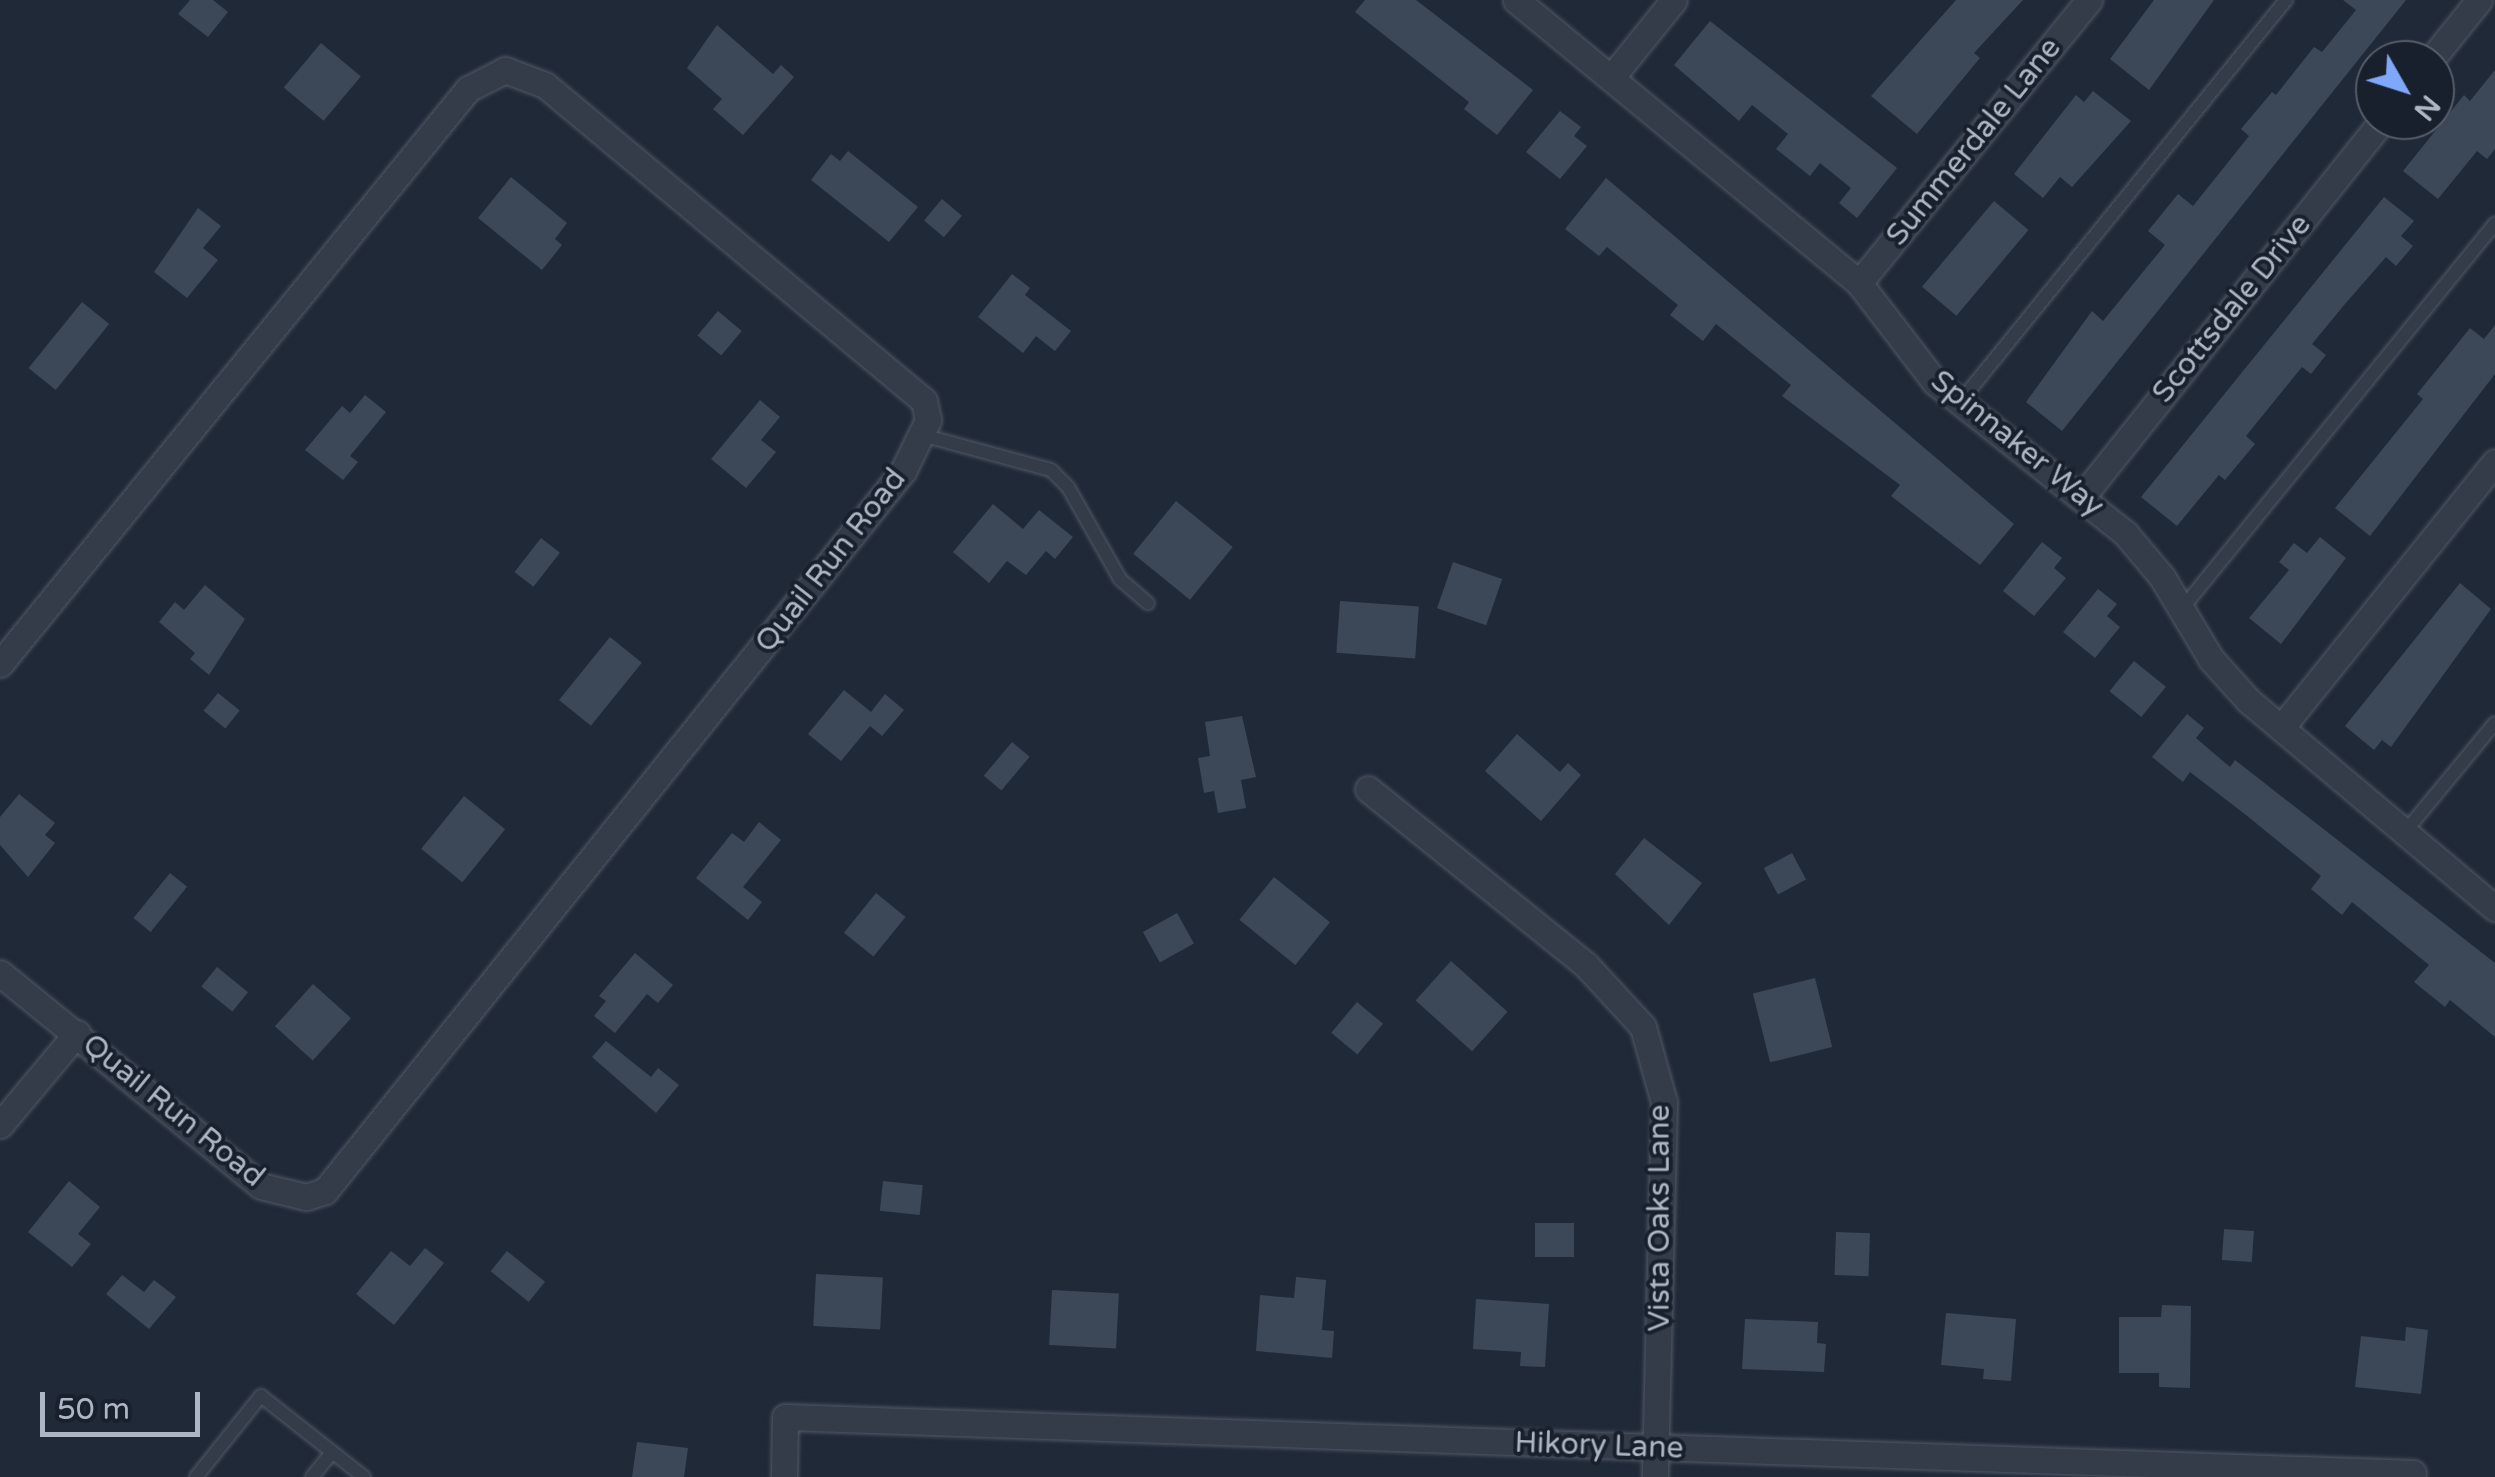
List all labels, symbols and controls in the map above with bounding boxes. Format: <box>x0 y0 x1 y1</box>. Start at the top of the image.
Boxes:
street label: Summerdale Lane <box>1879 31 2069 253</box>
north arrow <box>2355 40 2455 140</box>
text: N <box>2406 88 2447 127</box>
street label: Scottsdale Drive <box>2145 208 2319 410</box>
street label: Spinnaker Way <box>1923 363 2111 525</box>
street label: Quail Run Road <box>748 462 914 660</box>
street label: Quail Run Road <box>75 1027 271 1195</box>
street label: Vista Oaks Lane <box>1642 1104 1678 1332</box>
scale bar <box>45 1372 205 1434</box>
text: 50 m <box>57 1391 130 1428</box>
street label: Hikory Lane <box>1514 1425 1684 1467</box>

